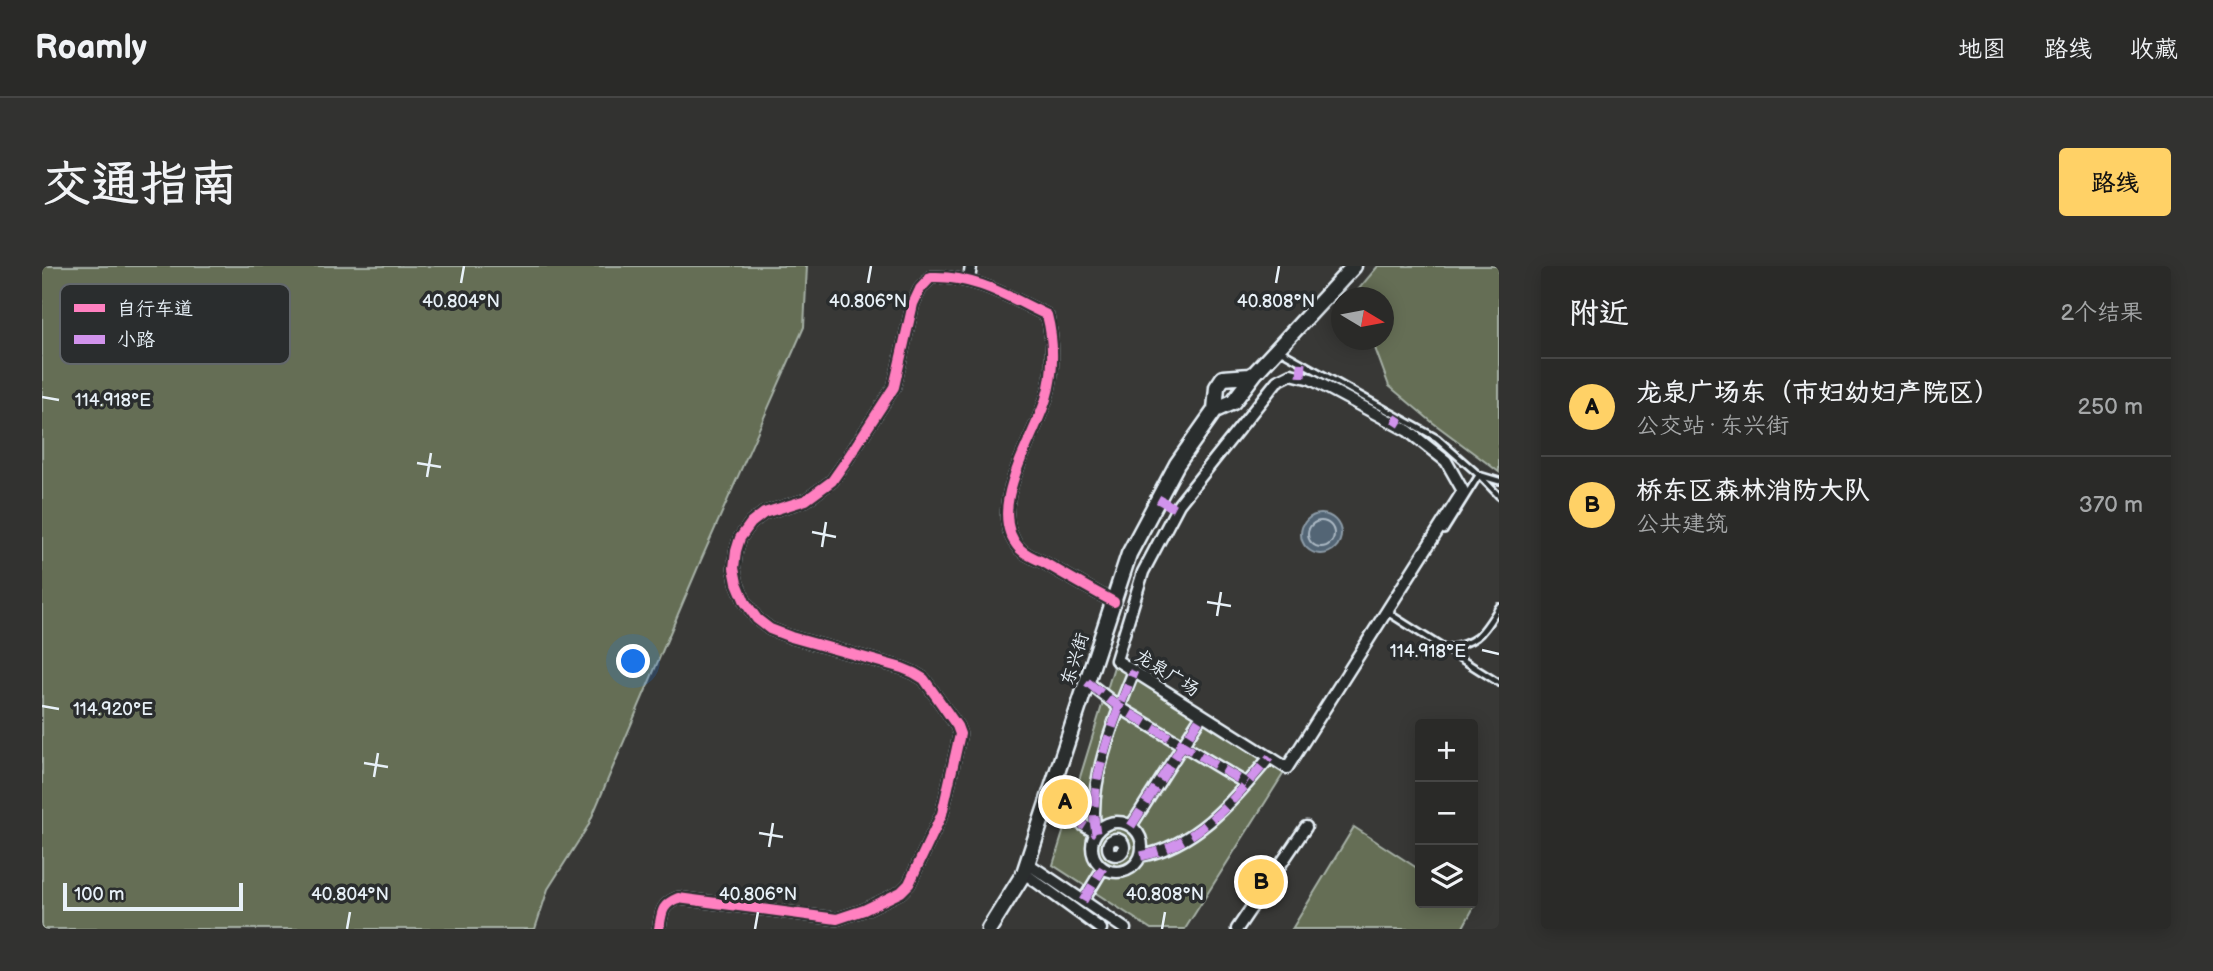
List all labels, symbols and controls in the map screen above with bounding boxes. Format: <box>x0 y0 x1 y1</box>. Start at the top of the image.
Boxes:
text: Roamly <box>35 28 147 68</box>
text: 地图 <box>1958 35 2006 64</box>
text: 路线 <box>2044 35 2092 64</box>
text: 收藏 <box>2130 35 2178 64</box>
button: 路线 <box>2059 148 2171 216</box>
text: 交通指南 <box>42 156 238 215</box>
legend <box>60 284 290 364</box>
north arrow <box>1331 287 1394 350</box>
text: 40.804°N <box>422 291 500 312</box>
text: 40.806°N <box>829 291 907 312</box>
text: 40.808°N <box>1237 291 1315 312</box>
text: 附近 <box>1569 296 1629 332</box>
text: 自行车道 <box>117 298 193 321</box>
text: 2个结果 <box>2060 299 2143 327</box>
text: 小路 <box>117 329 155 352</box>
text: 龙泉广场东（市妇幼妇产院区） <box>1636 378 2000 409</box>
text: 114.918°E <box>75 390 151 411</box>
text: A <box>1585 393 1599 421</box>
text: 250 m <box>2077 393 2143 421</box>
text: 公交站 · 东兴街 <box>1636 412 1789 440</box>
text: 桥东区森林消防大队 <box>1636 476 1870 507</box>
text: B <box>1584 491 1600 519</box>
text: 370 m <box>2079 491 2143 519</box>
text: 公共建筑 <box>1636 510 1728 538</box>
street label: 东兴街 <box>1057 630 1093 688</box>
text: 114.918°E <box>1390 641 1466 662</box>
your location <box>616 644 650 678</box>
street label: 龙泉广场 <box>1131 645 1203 701</box>
text: 114.920°E <box>73 699 153 720</box>
map controls <box>1415 719 1478 908</box>
button: + <box>1415 719 1478 782</box>
pin: A <box>1042 776 1088 828</box>
button: − <box>1415 782 1478 845</box>
button: layers <box>1415 845 1478 908</box>
pin: B <box>1238 856 1284 908</box>
scale bar <box>63 880 243 912</box>
text: 100 m <box>74 883 125 906</box>
text: 40.804°N <box>311 884 389 905</box>
text: 40.806°N <box>719 884 797 905</box>
text: 40.808°N <box>1126 884 1204 905</box>

